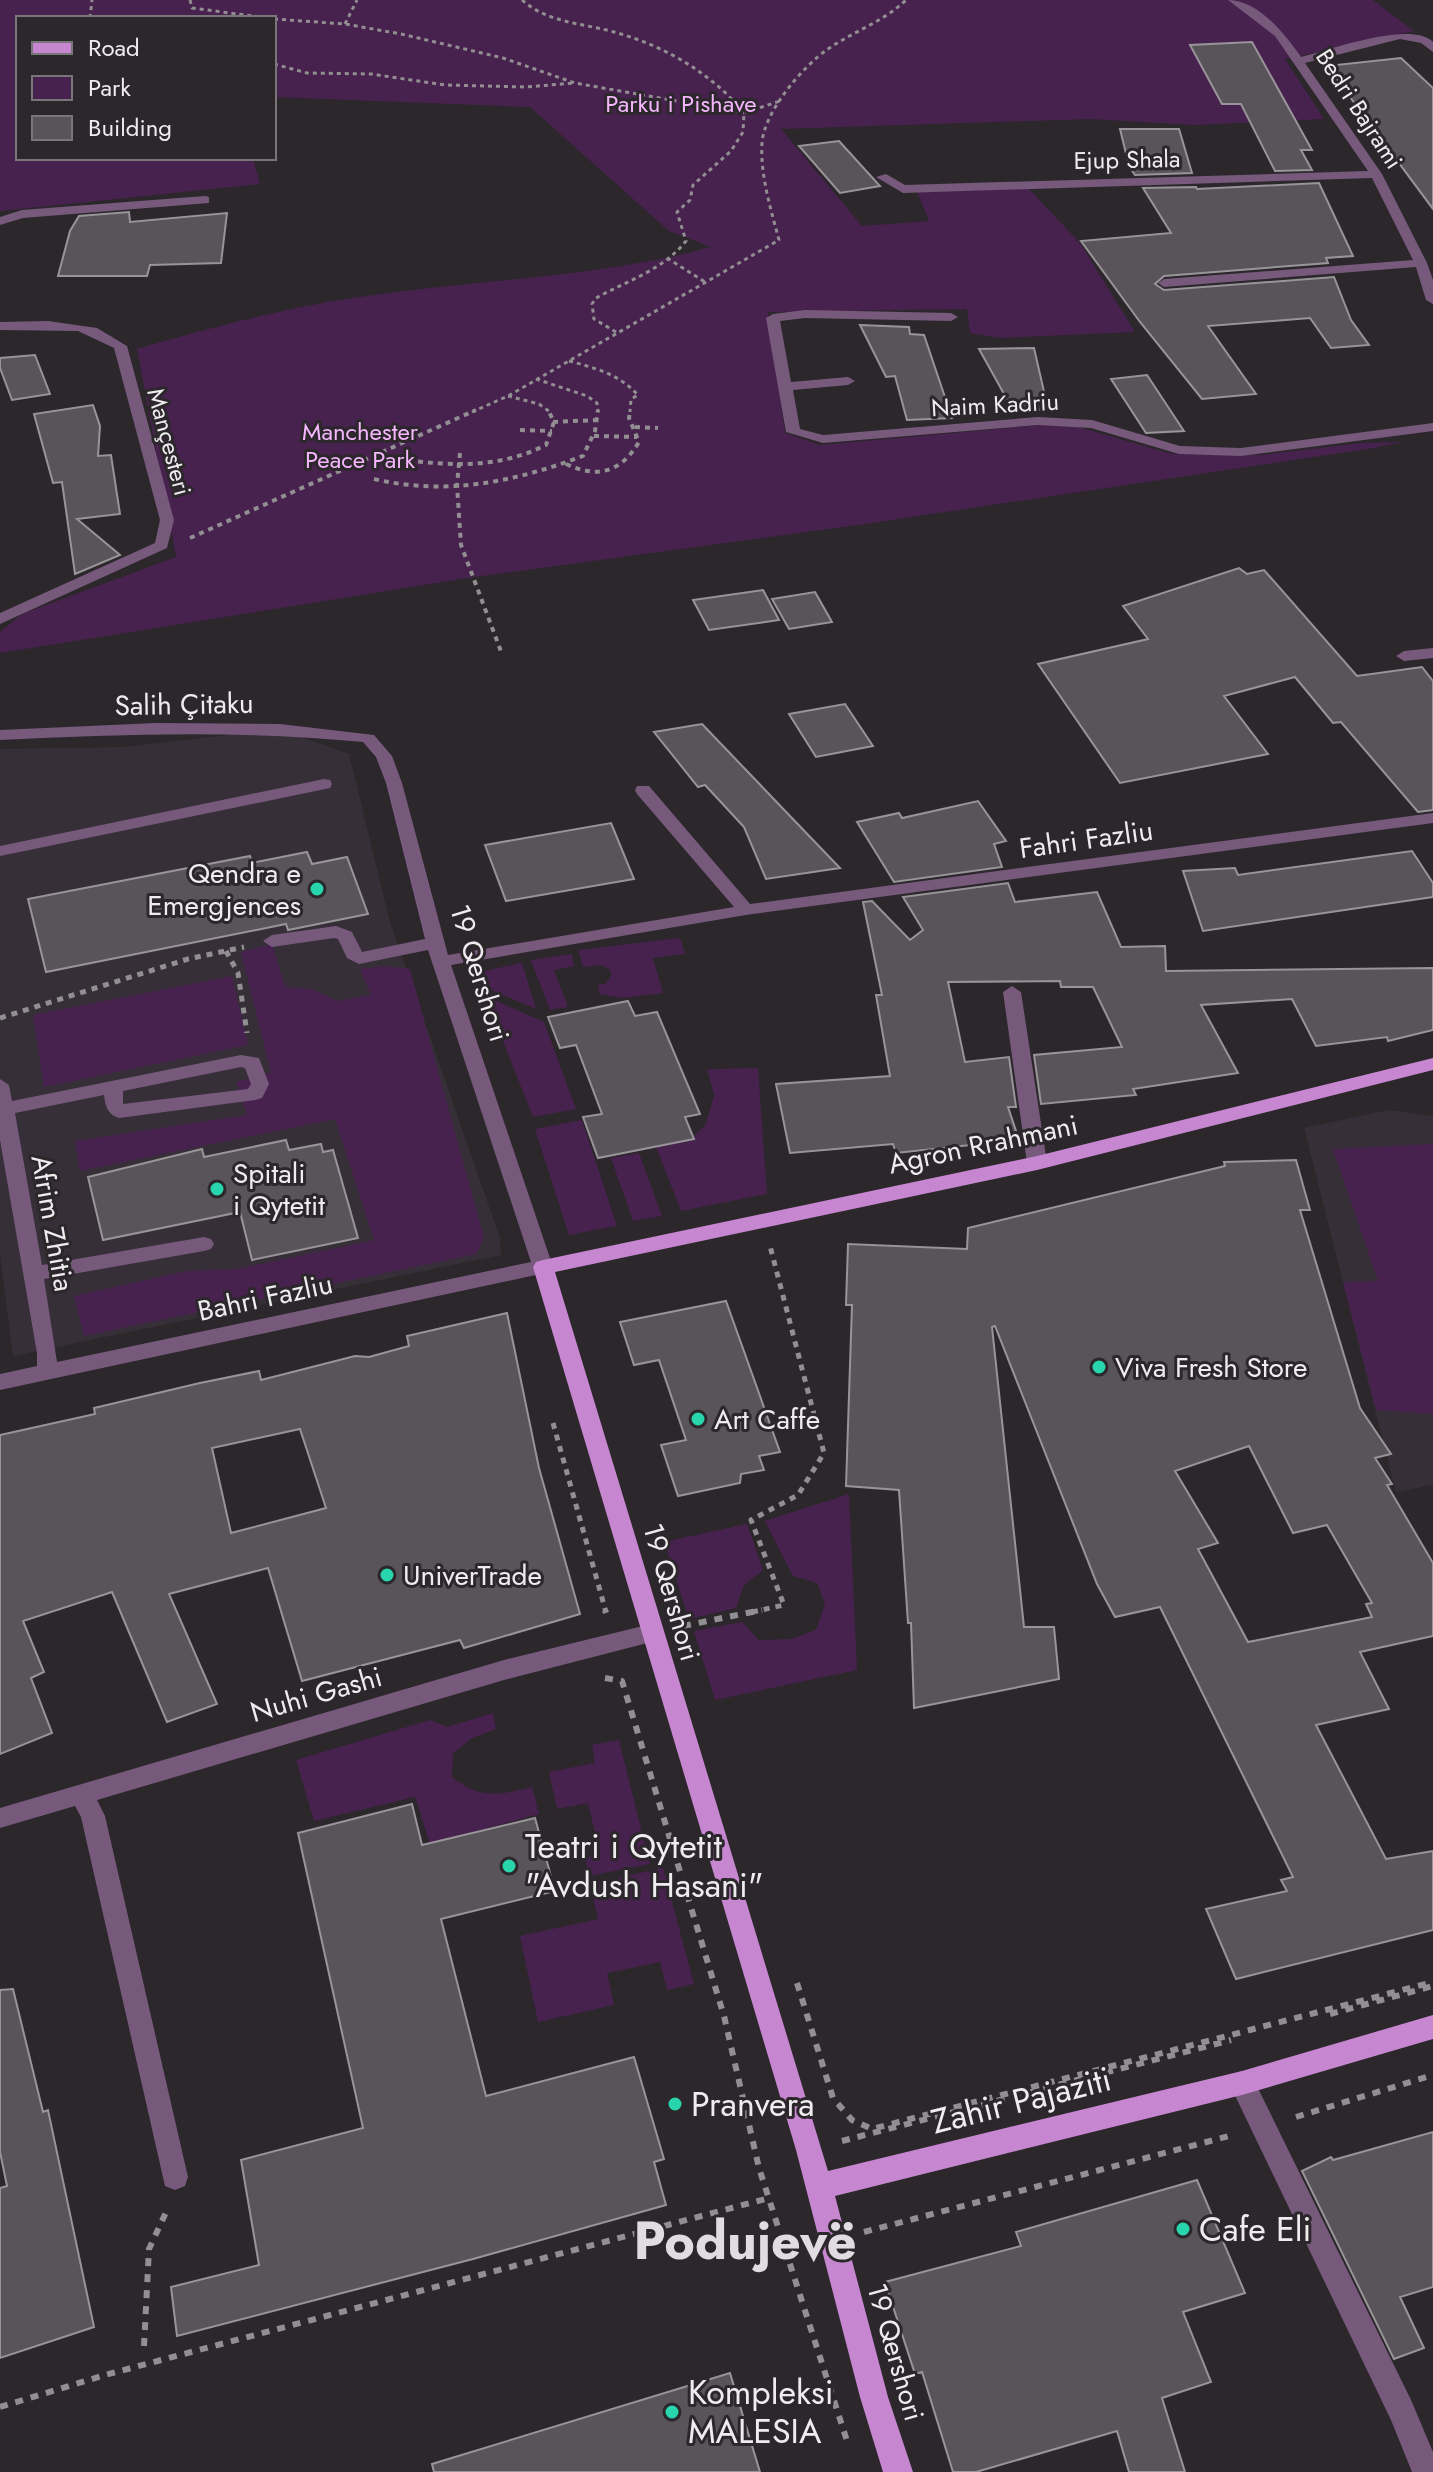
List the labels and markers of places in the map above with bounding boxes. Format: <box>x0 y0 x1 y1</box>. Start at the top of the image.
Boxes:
place label: Qendra e Emergjences <box>147 853 301 926</box>
marker: Qendra e Emergjences <box>308 880 326 898</box>
place label: Spitali i Qytetit <box>233 1153 325 1226</box>
marker: Spitali i Qytetit <box>208 1180 226 1198</box>
place label: Viva Fresh Store <box>1115 1347 1307 1388</box>
marker: Viva Fresh Store <box>1090 1358 1108 1376</box>
place label: Art Caffe <box>714 1399 820 1440</box>
marker: Art Caffe <box>689 1410 707 1428</box>
place label: UniverTrade <box>403 1555 542 1596</box>
marker: UniverTrade <box>378 1566 396 1584</box>
place label: Teatri i Qytetit "Avdush Hasani" <box>525 1822 764 1910</box>
marker: Teatri i Qytetit "Avdush Hasani" <box>500 1857 518 1875</box>
place label: Pranvera <box>691 2080 815 2129</box>
marker: Pranvera <box>666 2095 684 2113</box>
place label: Cafe Eli <box>1199 2205 1311 2254</box>
marker: Cafe Eli <box>1174 2220 1192 2238</box>
place label: Kompleksi MALESIA <box>688 2368 834 2456</box>
marker: Kompleksi MALESIA <box>663 2403 681 2421</box>

